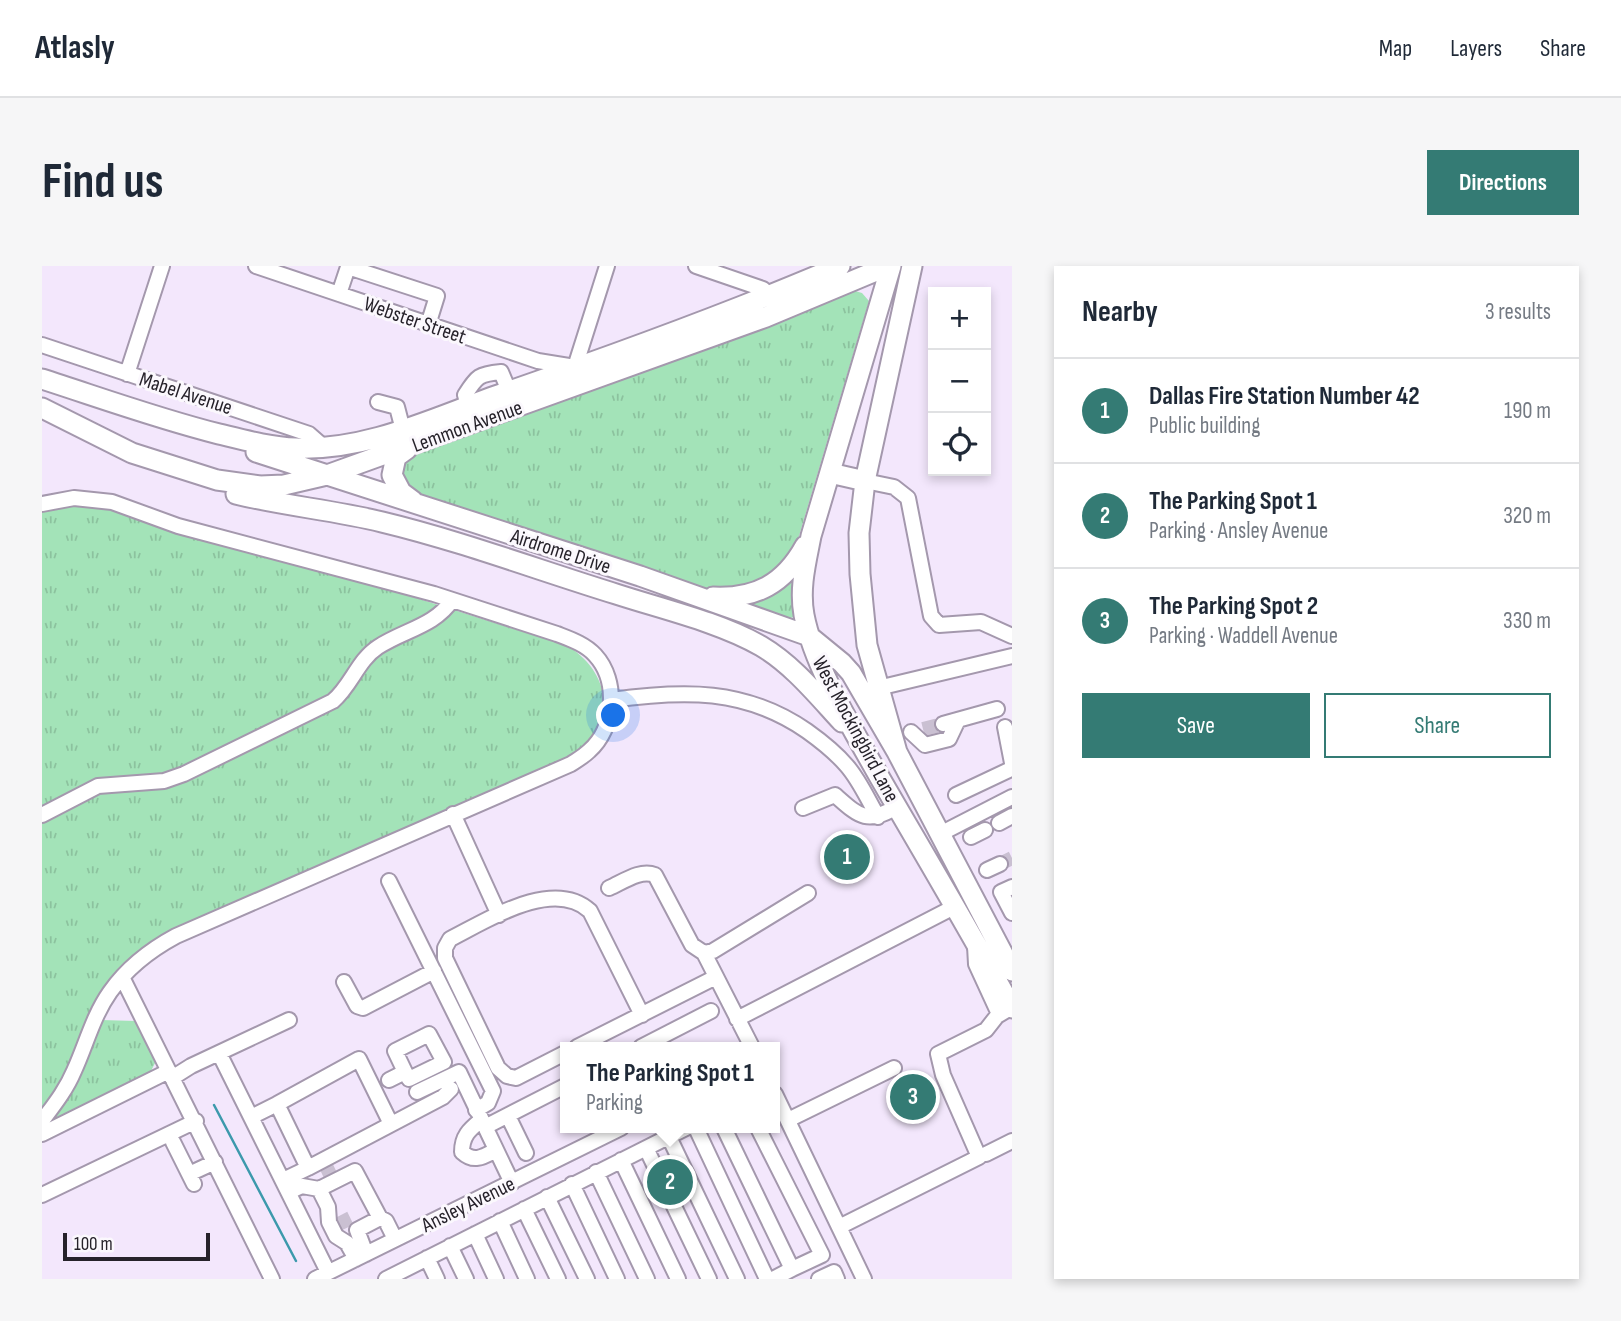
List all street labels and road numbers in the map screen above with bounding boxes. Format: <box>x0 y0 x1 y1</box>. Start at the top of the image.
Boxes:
street label: Webster Street <box>360 291 469 350</box>
street label: Mabel Avenue <box>136 367 236 420</box>
street label: Lemmon Avenue <box>409 395 526 458</box>
street label: Airdrome Drive <box>507 523 614 579</box>
street label: West Mockingbird Lane <box>807 652 905 806</box>
street label: Ansley Avenue <box>416 1171 519 1238</box>

